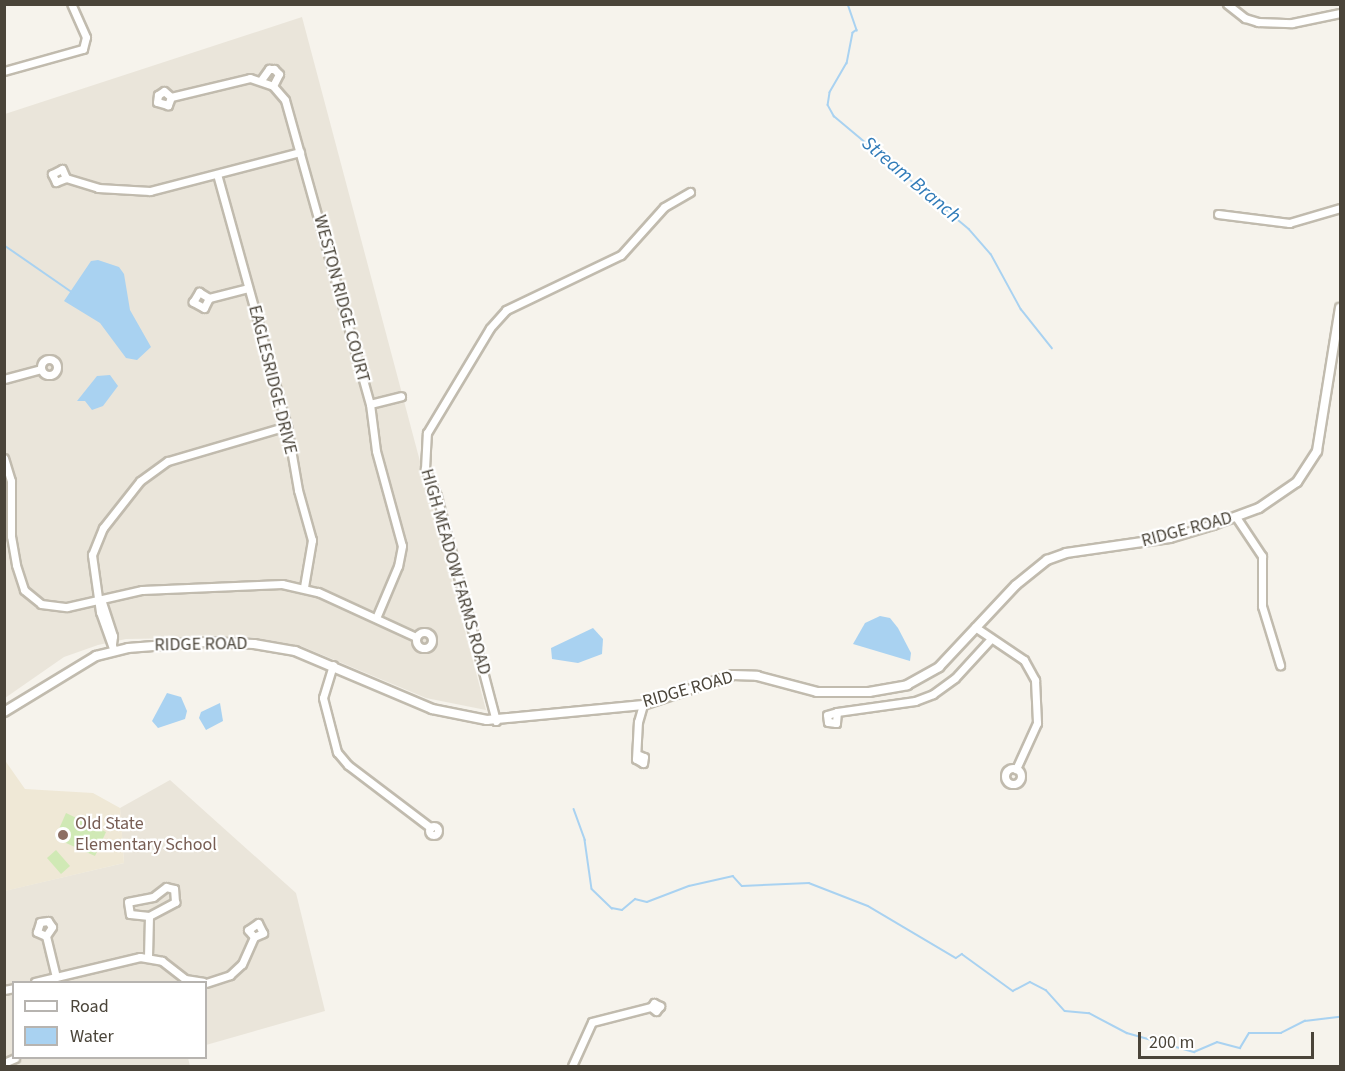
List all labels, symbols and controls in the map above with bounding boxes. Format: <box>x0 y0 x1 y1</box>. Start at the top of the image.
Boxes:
water label: Stream Branch <box>857 132 965 228</box>
street label: WESTON RIDGE COURT <box>308 213 374 385</box>
street label: EAGLESRIDGE DRIVE <box>243 303 301 457</box>
street label: HIGH MEADOW FARMS ROAD <box>415 467 495 677</box>
street label: RIDGE ROAD <box>1139 508 1235 552</box>
street label: RIDGE ROAD <box>154 633 248 657</box>
street label: RIDGE ROAD <box>640 667 736 713</box>
place label: Old State Elementary School <box>75 814 217 856</box>
marker: Old State Elementary School <box>56 828 70 842</box>
legend <box>12 981 207 1059</box>
text: Road <box>70 994 109 1019</box>
scale bar <box>1141 1020 1316 1058</box>
text: Water <box>70 1024 114 1049</box>
text: 200 m <box>1149 1030 1194 1055</box>

